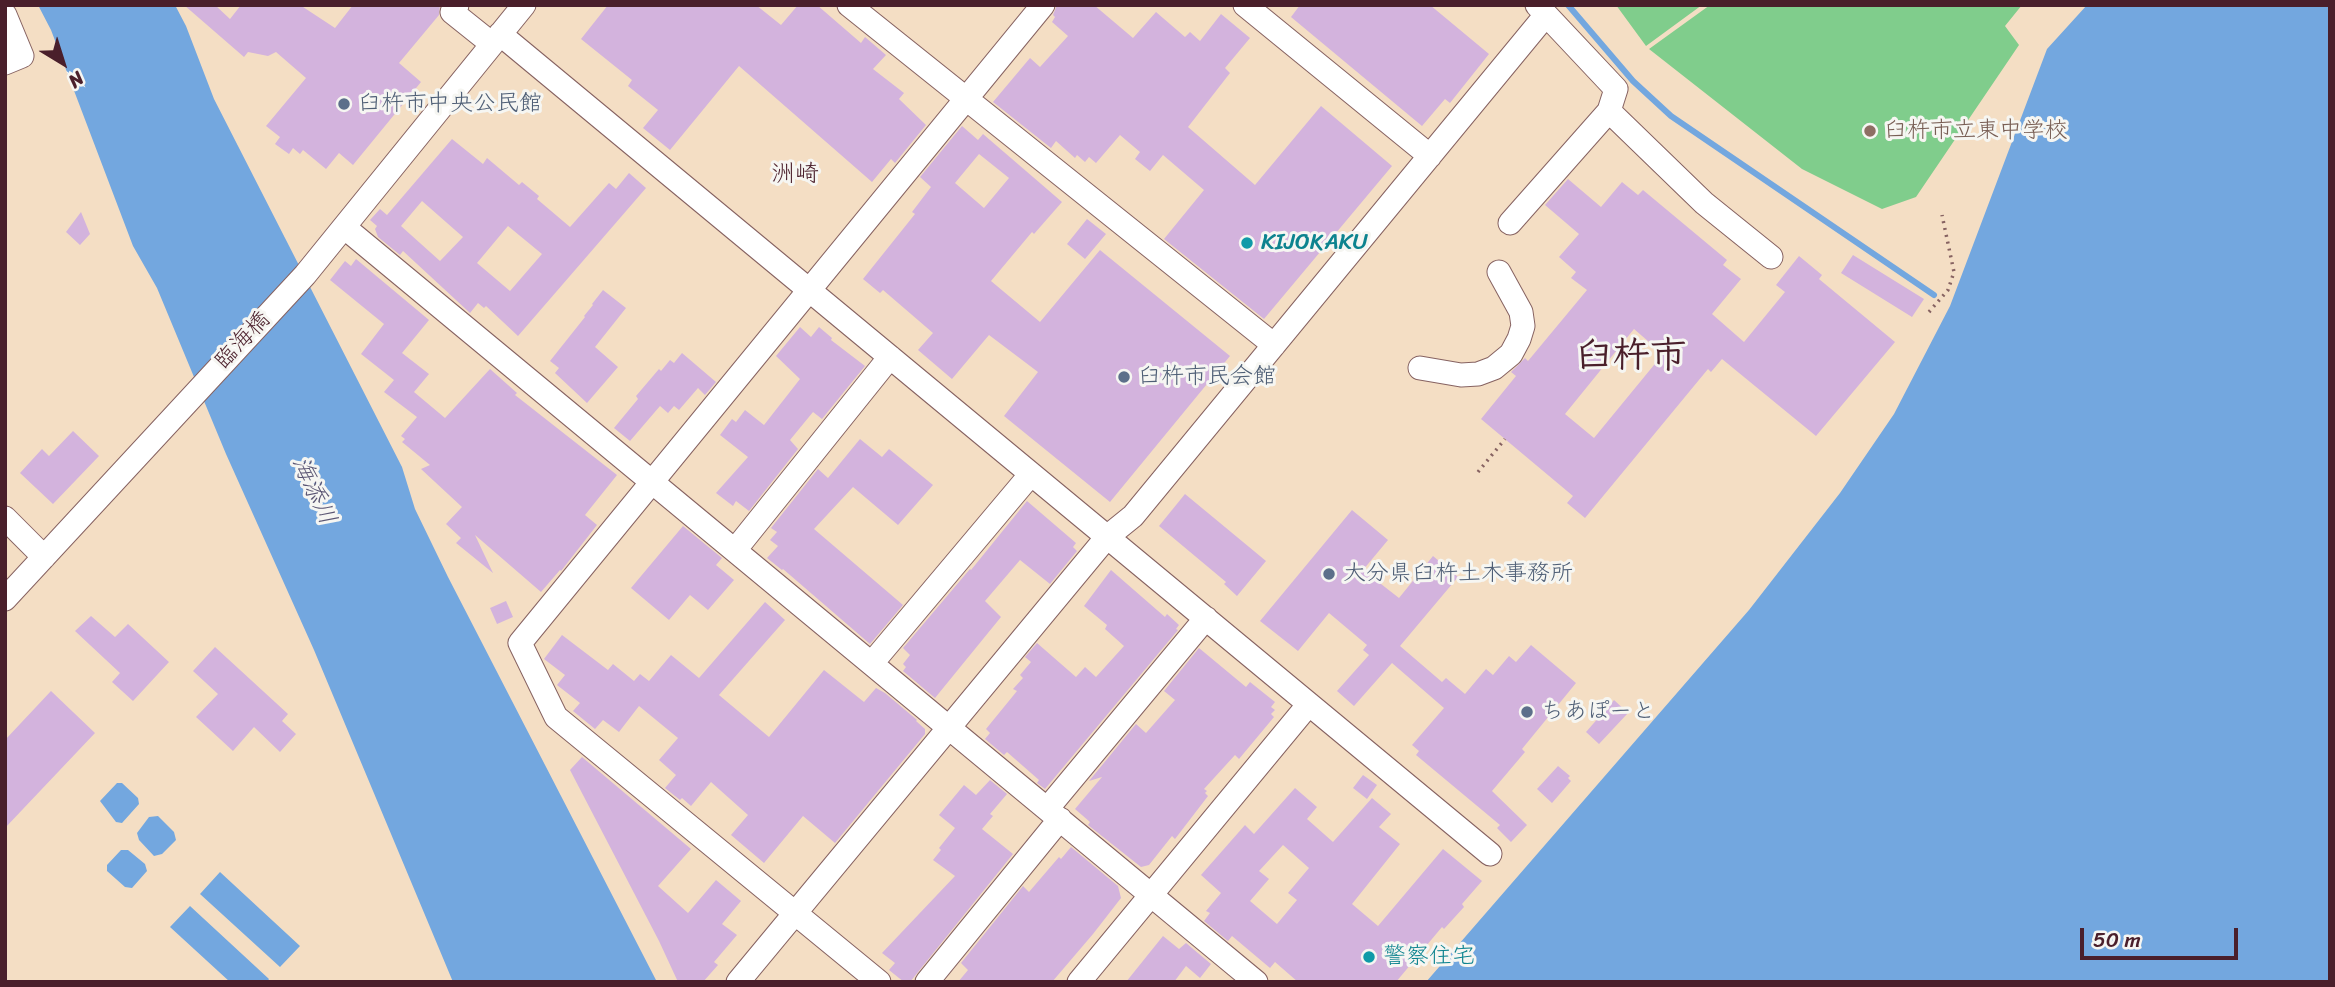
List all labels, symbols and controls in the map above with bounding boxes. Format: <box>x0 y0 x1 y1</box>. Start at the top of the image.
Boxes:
north arrow <box>28 28 98 98</box>
text: N <box>61 63 92 97</box>
place label: 臼杵市中央公民館 <box>358 90 542 118</box>
marker: 臼杵市中央公民館 <box>336 96 352 112</box>
place label: 臼杵市立東中学校 <box>1884 117 2068 145</box>
marker: 臼杵市立東中学校 <box>1862 123 1878 139</box>
district label: 洲崎 <box>771 161 819 189</box>
place label: KIJOKAKU <box>1261 229 1368 257</box>
marker: KIJOKAKU <box>1239 235 1255 251</box>
street label: 臨海橋 <box>209 306 277 376</box>
district label: 臼杵市 <box>1576 336 1686 380</box>
place label: 臼杵市民会館 <box>1138 363 1276 391</box>
marker: 臼杵市民会館 <box>1116 369 1132 385</box>
water label: 海添川 <box>285 452 341 530</box>
place label: 大分県臼杵土木事務所 <box>1343 560 1573 588</box>
marker: 大分県臼杵土木事務所 <box>1321 566 1337 582</box>
place label: ちあぽーと <box>1541 698 1655 726</box>
marker: ちあぽーと <box>1519 704 1535 720</box>
scale bar <box>2083 914 2240 958</box>
text: 50 m <box>2093 921 2141 959</box>
place label: 警察住宅 <box>1383 943 1475 971</box>
marker: 警察住宅 <box>1361 949 1377 965</box>

